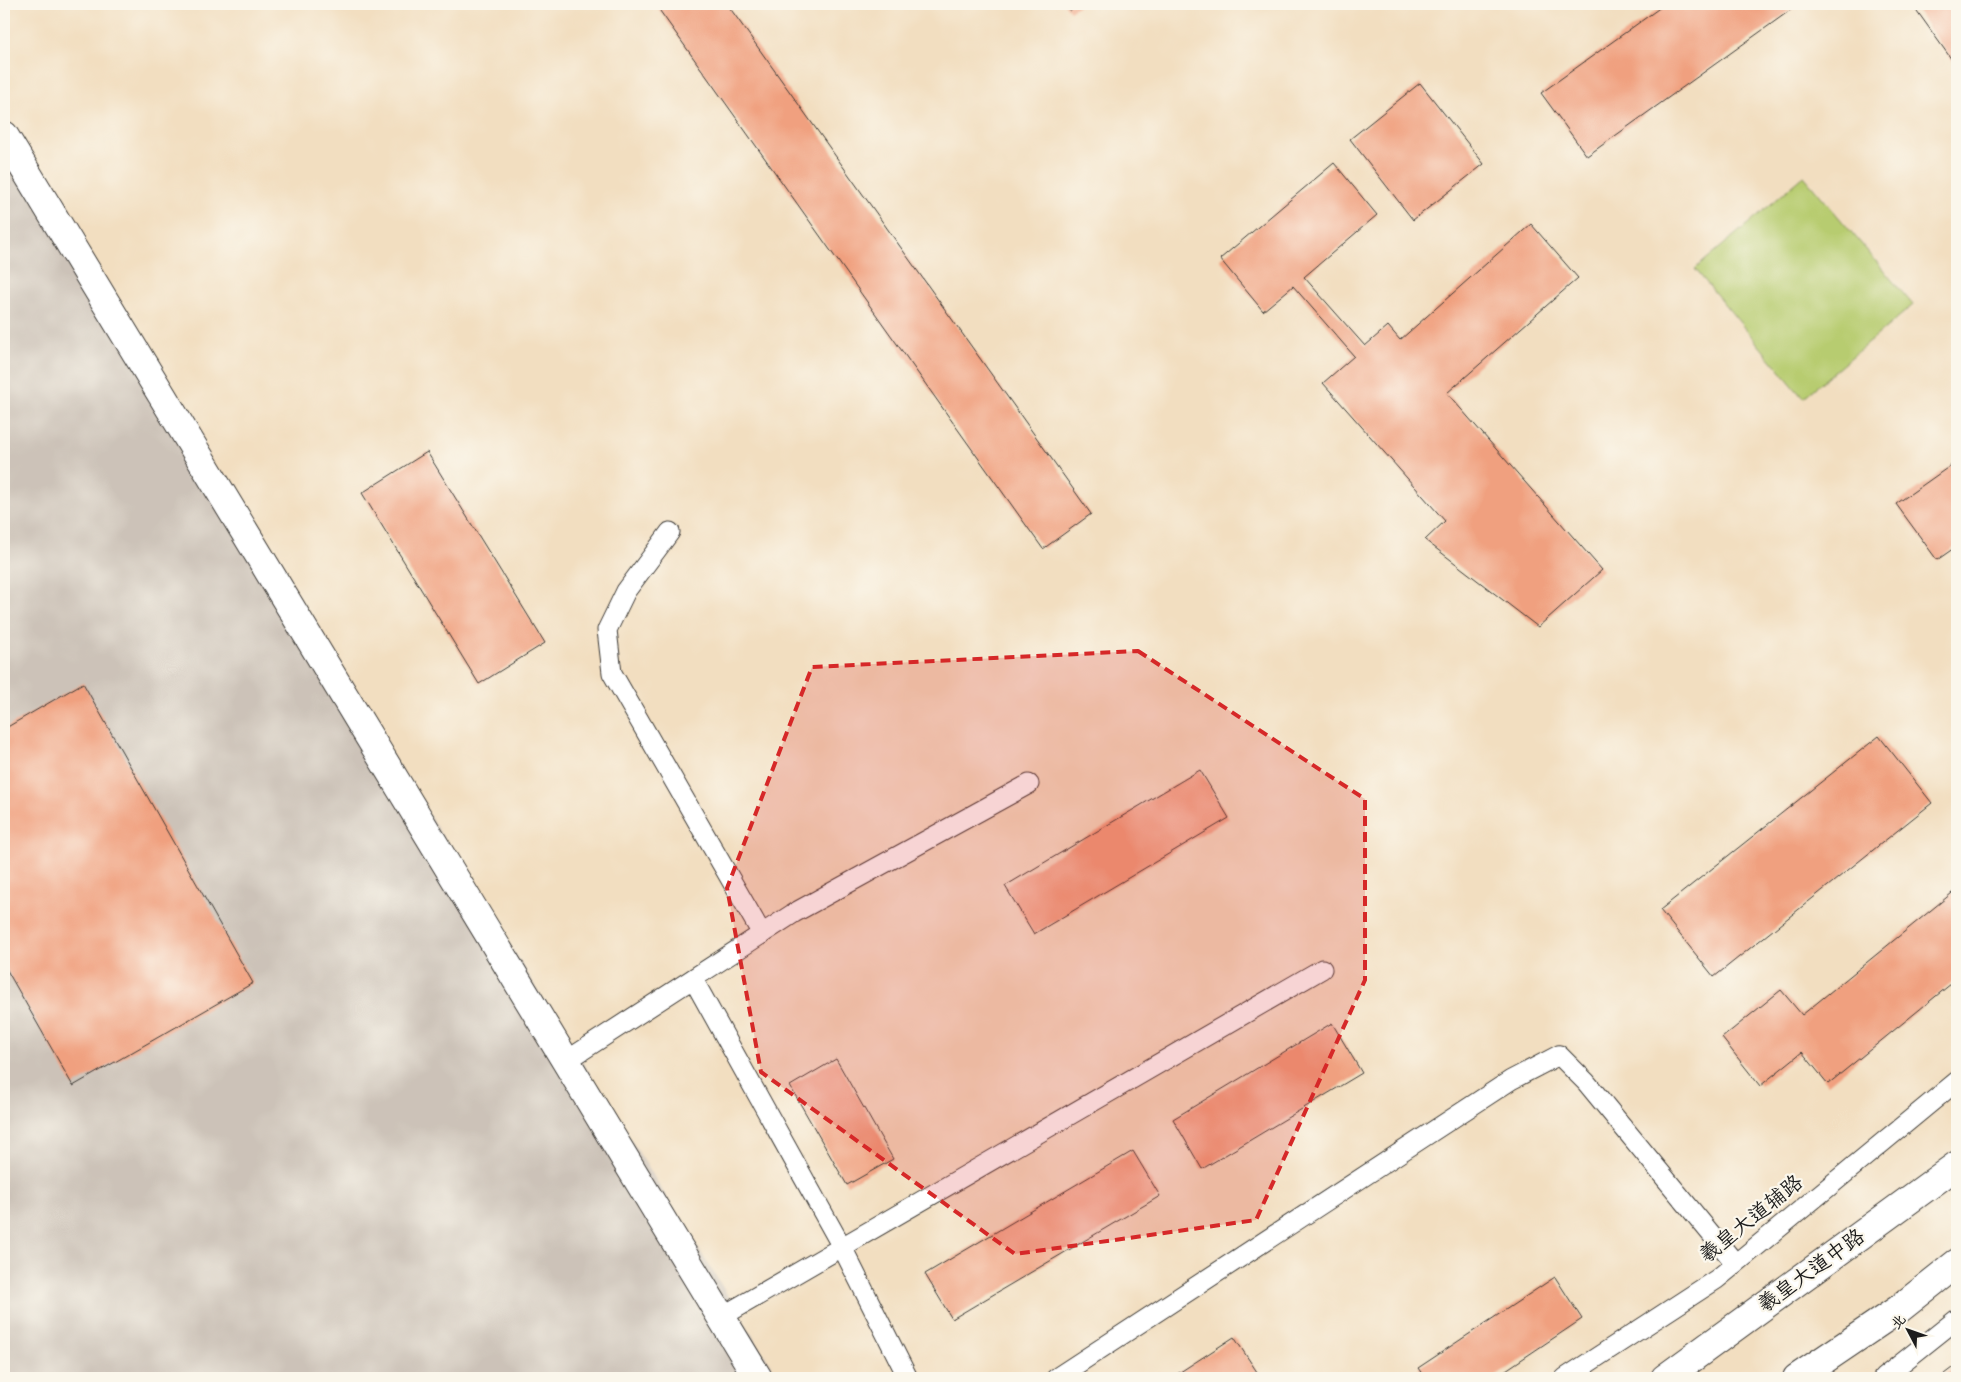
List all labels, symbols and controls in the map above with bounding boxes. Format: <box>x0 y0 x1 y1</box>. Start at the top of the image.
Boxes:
street label: 羲皇大道辅路 <box>1694 1169 1810 1271</box>
street label: 羲皇大道中路 <box>1752 1223 1872 1321</box>
north arrow <box>1884 1304 1934 1354</box>
text: 北 <box>1887 1310 1912 1335</box>

